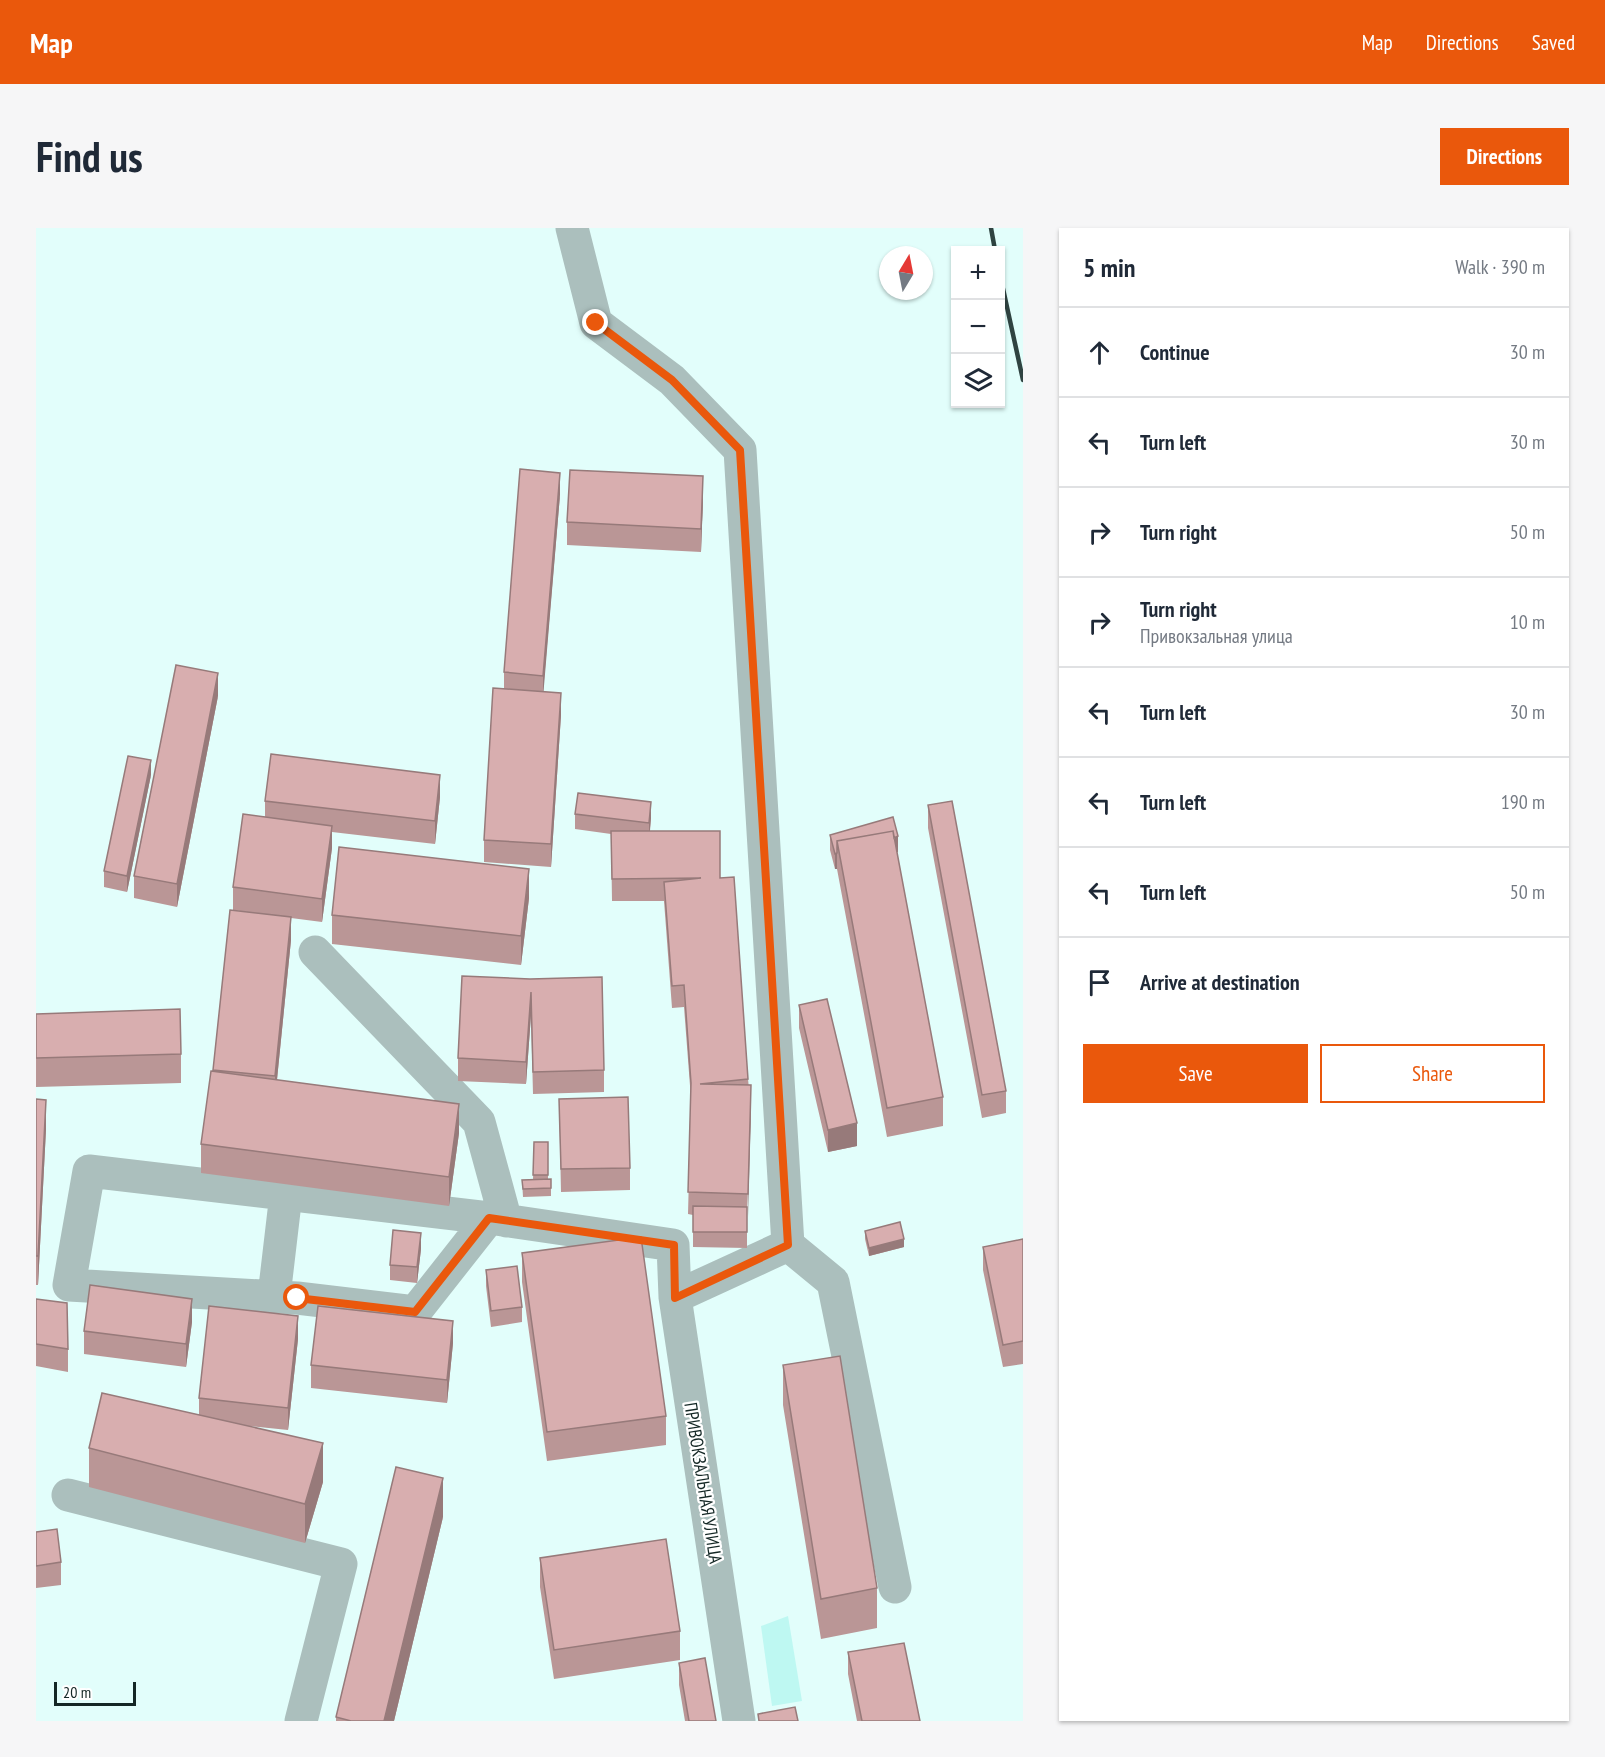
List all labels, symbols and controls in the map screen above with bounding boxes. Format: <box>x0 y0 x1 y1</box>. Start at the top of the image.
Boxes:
text: Map <box>30 24 73 61</box>
text: Map <box>1362 29 1393 56</box>
text: Directions <box>1426 29 1499 56</box>
text: Saved <box>1532 29 1575 56</box>
button: Directions <box>1440 128 1569 185</box>
text: Find us <box>36 129 143 184</box>
north arrow <box>879 246 933 300</box>
map controls <box>951 246 1005 408</box>
button: + <box>951 246 1005 300</box>
text: 5 min <box>1083 251 1136 284</box>
text: Walk · 390 m <box>1455 254 1545 280</box>
button: − <box>951 300 1005 354</box>
route end <box>582 309 608 335</box>
icon: ahead <box>1083 336 1116 369</box>
text: Continue <box>1140 338 1210 366</box>
text: 30 m <box>1510 339 1545 365</box>
button: layers <box>951 354 1005 408</box>
icon: left <box>1083 426 1116 459</box>
text: Turn left <box>1140 428 1206 456</box>
text: 30 m <box>1510 429 1545 455</box>
icon: right <box>1083 516 1116 549</box>
text: Turn right <box>1140 518 1217 546</box>
text: 50 m <box>1510 519 1545 545</box>
text: Turn right <box>1140 595 1217 623</box>
icon: right <box>1083 606 1116 639</box>
text: 10 m <box>1510 609 1545 635</box>
text: Привокзальная улица <box>1140 623 1293 649</box>
icon: left <box>1083 696 1116 729</box>
text: Turn left <box>1140 698 1206 726</box>
text: 30 m <box>1510 699 1545 725</box>
icon: left <box>1083 786 1116 819</box>
text: Turn left <box>1140 788 1206 816</box>
text: 190 m <box>1501 789 1545 815</box>
icon: left <box>1083 876 1116 909</box>
text: Turn left <box>1140 878 1206 906</box>
text: 50 m <box>1510 879 1545 905</box>
icon: arrive <box>1083 966 1116 999</box>
text: Arrive at destination <box>1140 968 1300 996</box>
button: Save <box>1083 1044 1308 1103</box>
button: Share <box>1320 1044 1545 1103</box>
route start <box>283 1284 309 1310</box>
street label: ПРИВОКЗАЛЬНАЯ УЛИЦА <box>679 1401 728 1566</box>
scale bar <box>54 1679 136 1706</box>
text: 20 m <box>63 1682 91 1702</box>

